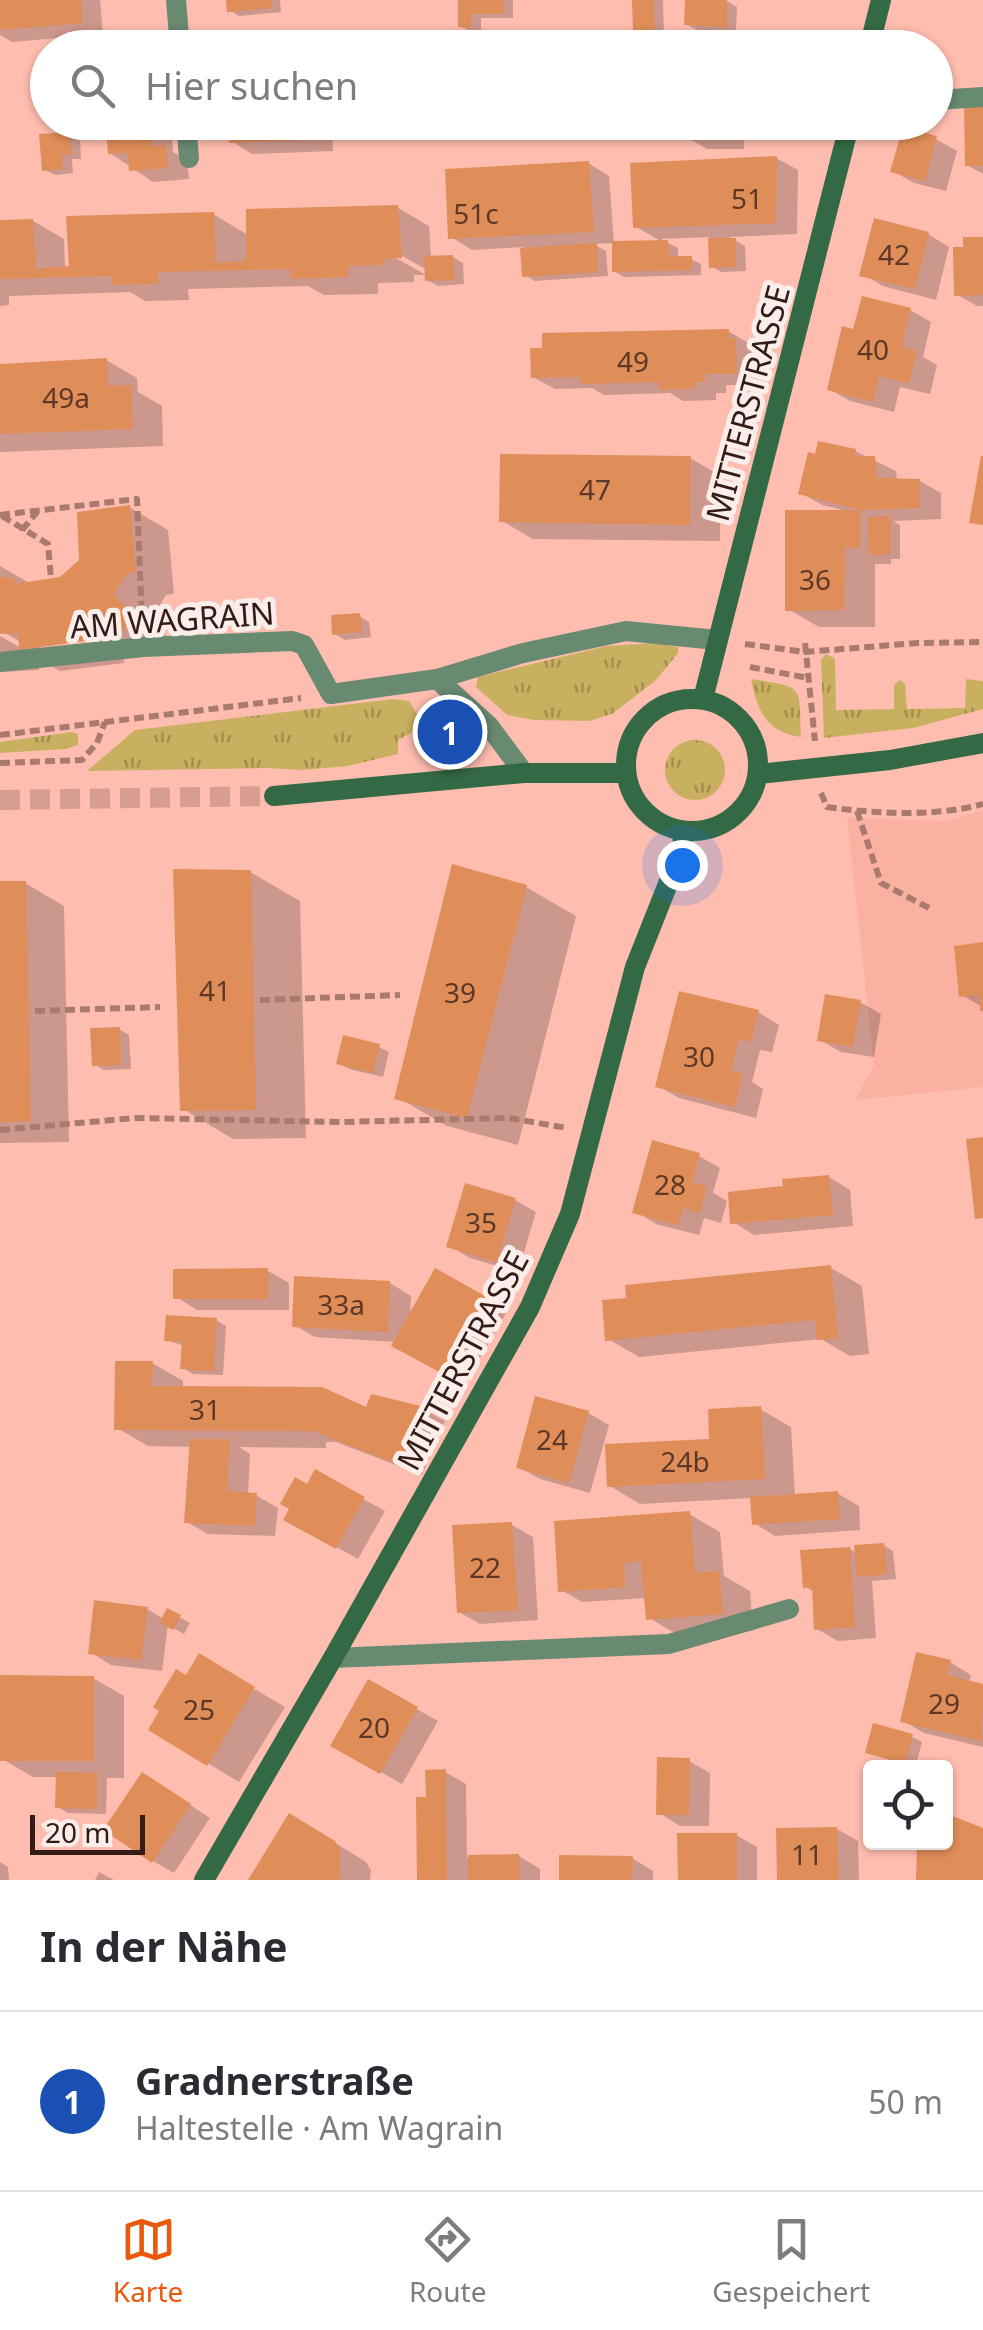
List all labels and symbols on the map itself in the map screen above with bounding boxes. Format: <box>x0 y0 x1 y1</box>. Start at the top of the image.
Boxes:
house number: 51 <box>731 179 763 217</box>
house number: 51c <box>453 194 499 232</box>
house number: 42 <box>878 235 910 273</box>
street label: MITTERSTRASSE <box>695 280 799 526</box>
house number: 40 <box>857 330 889 368</box>
house number: 49 <box>617 342 649 380</box>
house number: 49a <box>42 378 90 416</box>
house number: 47 <box>579 470 611 508</box>
house number: 36 <box>799 560 831 598</box>
street label: AM WAGRAIN <box>68 590 276 648</box>
pin: 1 <box>418 694 482 770</box>
your location <box>657 840 708 891</box>
house number: 41 <box>199 971 231 1009</box>
house number: 39 <box>444 973 476 1011</box>
house number: 30 <box>683 1037 715 1075</box>
house number: 28 <box>654 1165 686 1203</box>
house number: 35 <box>465 1203 497 1241</box>
street label: MITTERSTRASSE <box>386 1243 538 1477</box>
house number: 33a <box>317 1285 365 1323</box>
house number: 31 <box>189 1390 221 1428</box>
house number: 24 <box>536 1420 568 1458</box>
house number: 24b <box>660 1442 710 1480</box>
house number: 22 <box>469 1548 501 1586</box>
house number: 29 <box>928 1684 960 1722</box>
house number: 25 <box>183 1690 215 1728</box>
house number: 20 <box>358 1708 390 1746</box>
scale bar <box>30 1810 145 1854</box>
house number: 11 <box>791 1835 823 1873</box>

